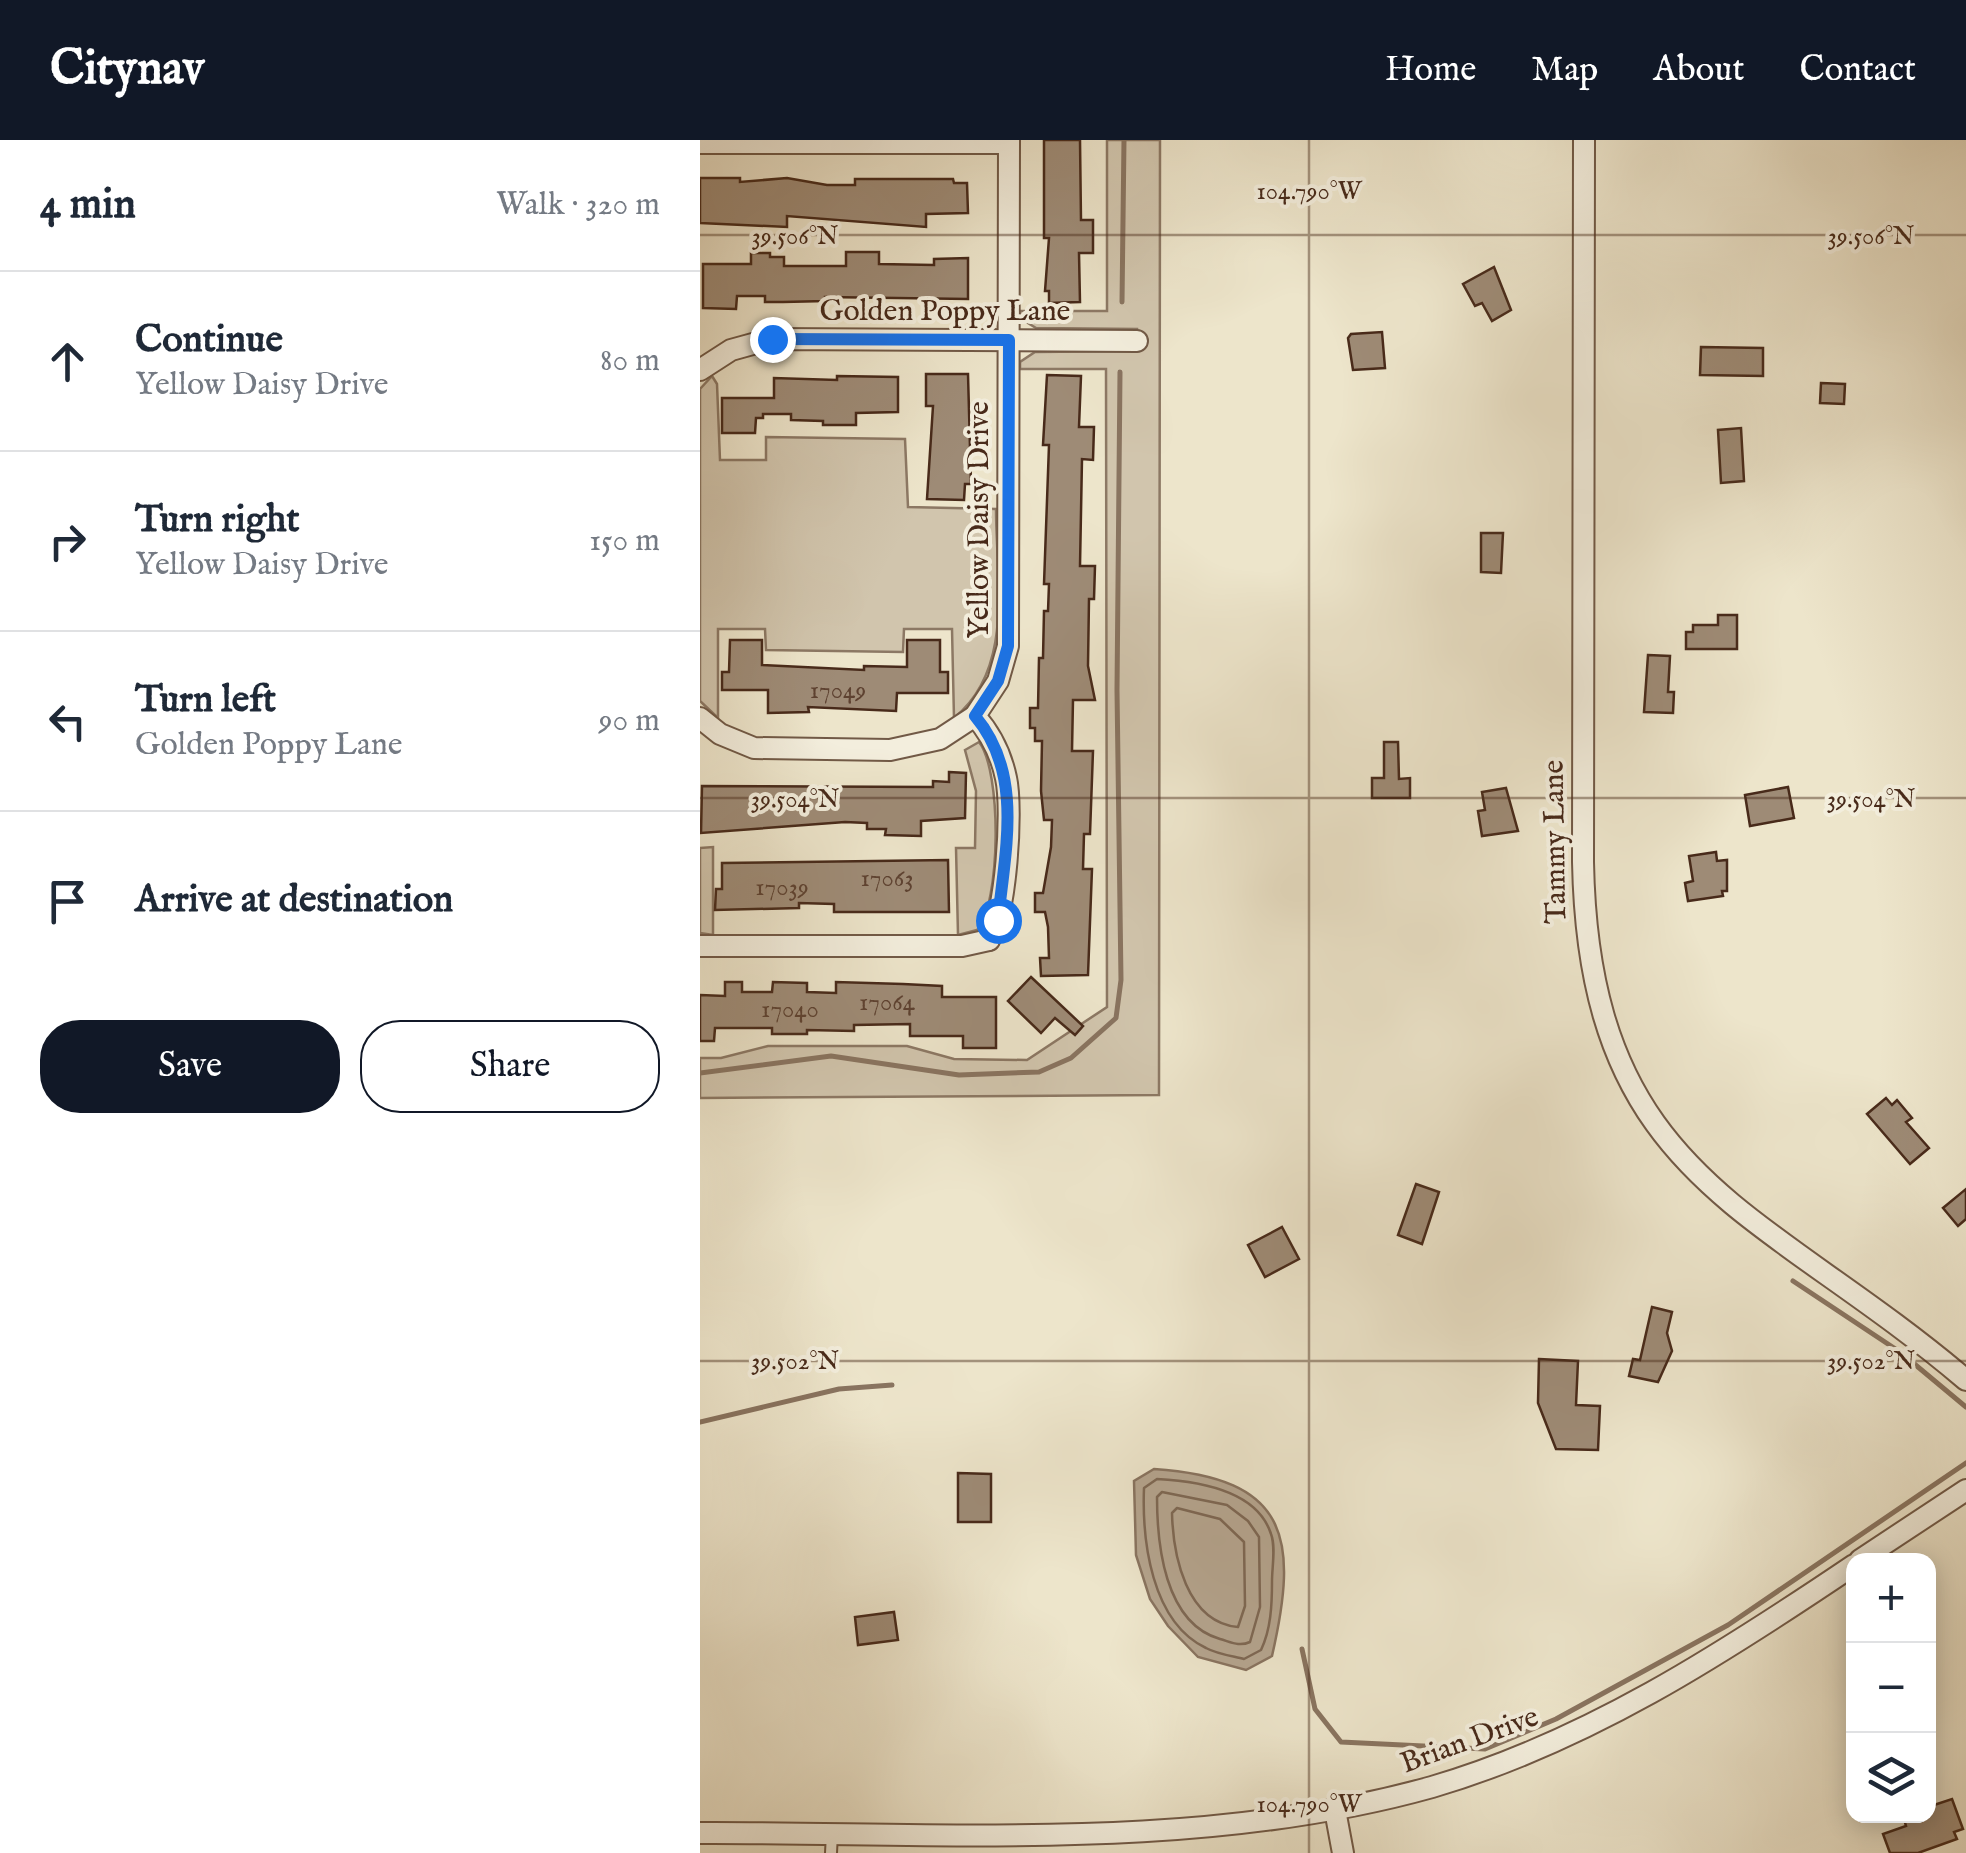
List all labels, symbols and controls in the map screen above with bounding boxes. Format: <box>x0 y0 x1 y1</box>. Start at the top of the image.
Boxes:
text: Citynav <box>50 40 204 100</box>
text: Home <box>1385 48 1476 93</box>
text: Map <box>1531 48 1598 93</box>
text: About <box>1653 48 1745 93</box>
text: Contact <box>1800 48 1916 93</box>
text: 104.790°W <box>1257 176 1363 208</box>
text: 4 min <box>40 179 136 232</box>
text: Walk · 320 m <box>496 185 660 226</box>
text: 39.506°N <box>752 221 838 253</box>
text: 39.506°N <box>1828 221 1914 253</box>
street label: Golden Poppy Lane <box>820 293 1070 331</box>
text: Continue <box>135 317 283 365</box>
route end <box>750 317 796 363</box>
icon: ahead <box>40 334 95 389</box>
text: 80 m <box>600 341 660 382</box>
text: Yellow Daisy Drive <box>135 365 388 406</box>
street label: Yellow Daisy Drive <box>961 401 999 639</box>
text: Turn right <box>135 497 299 545</box>
icon: right <box>40 514 95 569</box>
text: 150 m <box>589 521 660 562</box>
text: Yellow Daisy Drive <box>135 545 388 586</box>
house number: 17049 <box>810 675 866 707</box>
text: Turn left <box>135 677 276 725</box>
icon: left <box>40 694 95 749</box>
text: 90 m <box>599 701 660 742</box>
text: Golden Poppy Lane <box>135 725 403 766</box>
street label: Tammy Lane <box>1536 760 1576 924</box>
text: 39.504°N <box>751 784 839 816</box>
text: 39.504°N <box>1827 784 1915 816</box>
house number: 17063 <box>860 863 914 895</box>
house number: 17039 <box>755 872 809 904</box>
icon: arrive <box>40 874 95 929</box>
text: Arrive at destination <box>135 877 453 925</box>
route start <box>976 898 1022 944</box>
house number: 17064 <box>859 987 916 1019</box>
house number: 17040 <box>761 994 819 1026</box>
button: Save <box>40 1020 340 1113</box>
button: Share <box>360 1020 660 1113</box>
text: 39.502°N <box>751 1346 839 1378</box>
text: 39.502°N <box>1827 1346 1915 1378</box>
map controls <box>1846 1553 1936 1823</box>
button: + <box>1846 1553 1936 1643</box>
button: − <box>1846 1643 1936 1733</box>
street label: Brian Drive <box>1395 1698 1544 1783</box>
button: layers <box>1846 1733 1936 1823</box>
text: 104.790°W <box>1257 1789 1363 1821</box>

